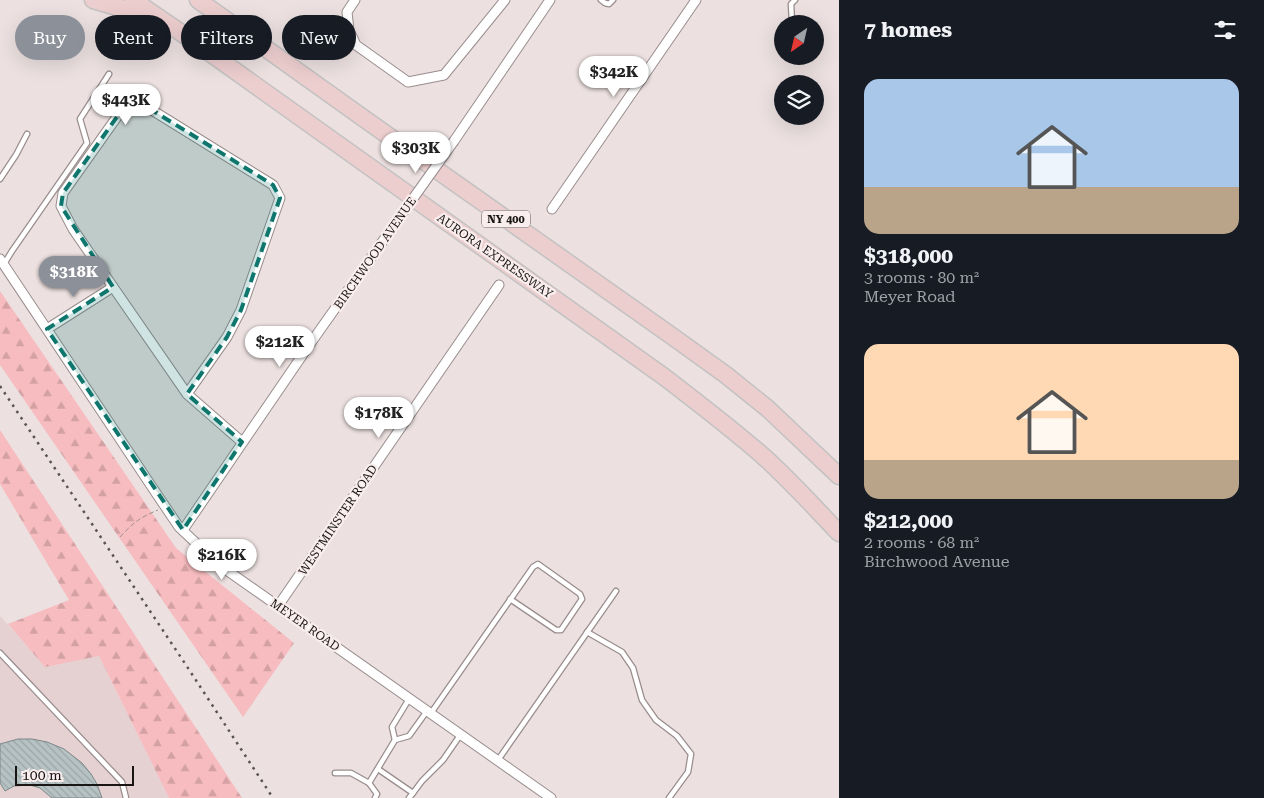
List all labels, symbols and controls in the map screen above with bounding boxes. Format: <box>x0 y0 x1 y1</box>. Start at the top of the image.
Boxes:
chip: Buy <box>15 15 85 60</box>
chip: Rent <box>95 15 171 60</box>
chip: Filters <box>181 15 272 60</box>
chip: New <box>282 15 356 60</box>
north arrow <box>774 15 824 65</box>
map controls <box>774 15 824 125</box>
icon: filters <box>1211 16 1239 44</box>
text: 7 homes <box>864 18 952 42</box>
pin: $342K <box>579 56 649 98</box>
text: $342K <box>590 62 638 81</box>
button: layers <box>774 75 824 125</box>
pin: $443K <box>91 84 161 126</box>
text: $443K <box>102 90 150 109</box>
icon: home <box>1007 112 1097 202</box>
pin: $303K <box>381 132 451 174</box>
text: $303K <box>392 138 440 157</box>
street label: BIRCHWOOD AVENUE <box>331 194 419 312</box>
road number: NY 400 <box>482 210 530 228</box>
street label: AURORA EXPRESSWAY <box>435 211 556 302</box>
text: $318,000 <box>864 244 953 268</box>
pin: $318K <box>39 256 109 298</box>
text: $318K <box>50 262 98 281</box>
text: 3 rooms · 80 m² <box>864 268 979 287</box>
text: Meyer Road <box>864 287 956 306</box>
pin: $212K <box>245 326 315 368</box>
text: $212K <box>256 332 304 351</box>
icon: home <box>1007 377 1097 467</box>
pin: $178K <box>344 396 414 439</box>
text: $178K <box>355 403 403 422</box>
street label: WESTMINSTER ROAD <box>296 462 380 578</box>
text: $212,000 <box>864 509 953 533</box>
text: 2 rooms · 68 m² <box>864 533 979 552</box>
pin: $216K <box>187 538 257 581</box>
text: $216K <box>198 545 246 564</box>
text: Birchwood Avenue <box>864 552 1010 571</box>
street label: MEYER ROAD <box>268 596 342 654</box>
scale bar <box>15 763 134 786</box>
text: 100 m <box>22 767 62 783</box>

